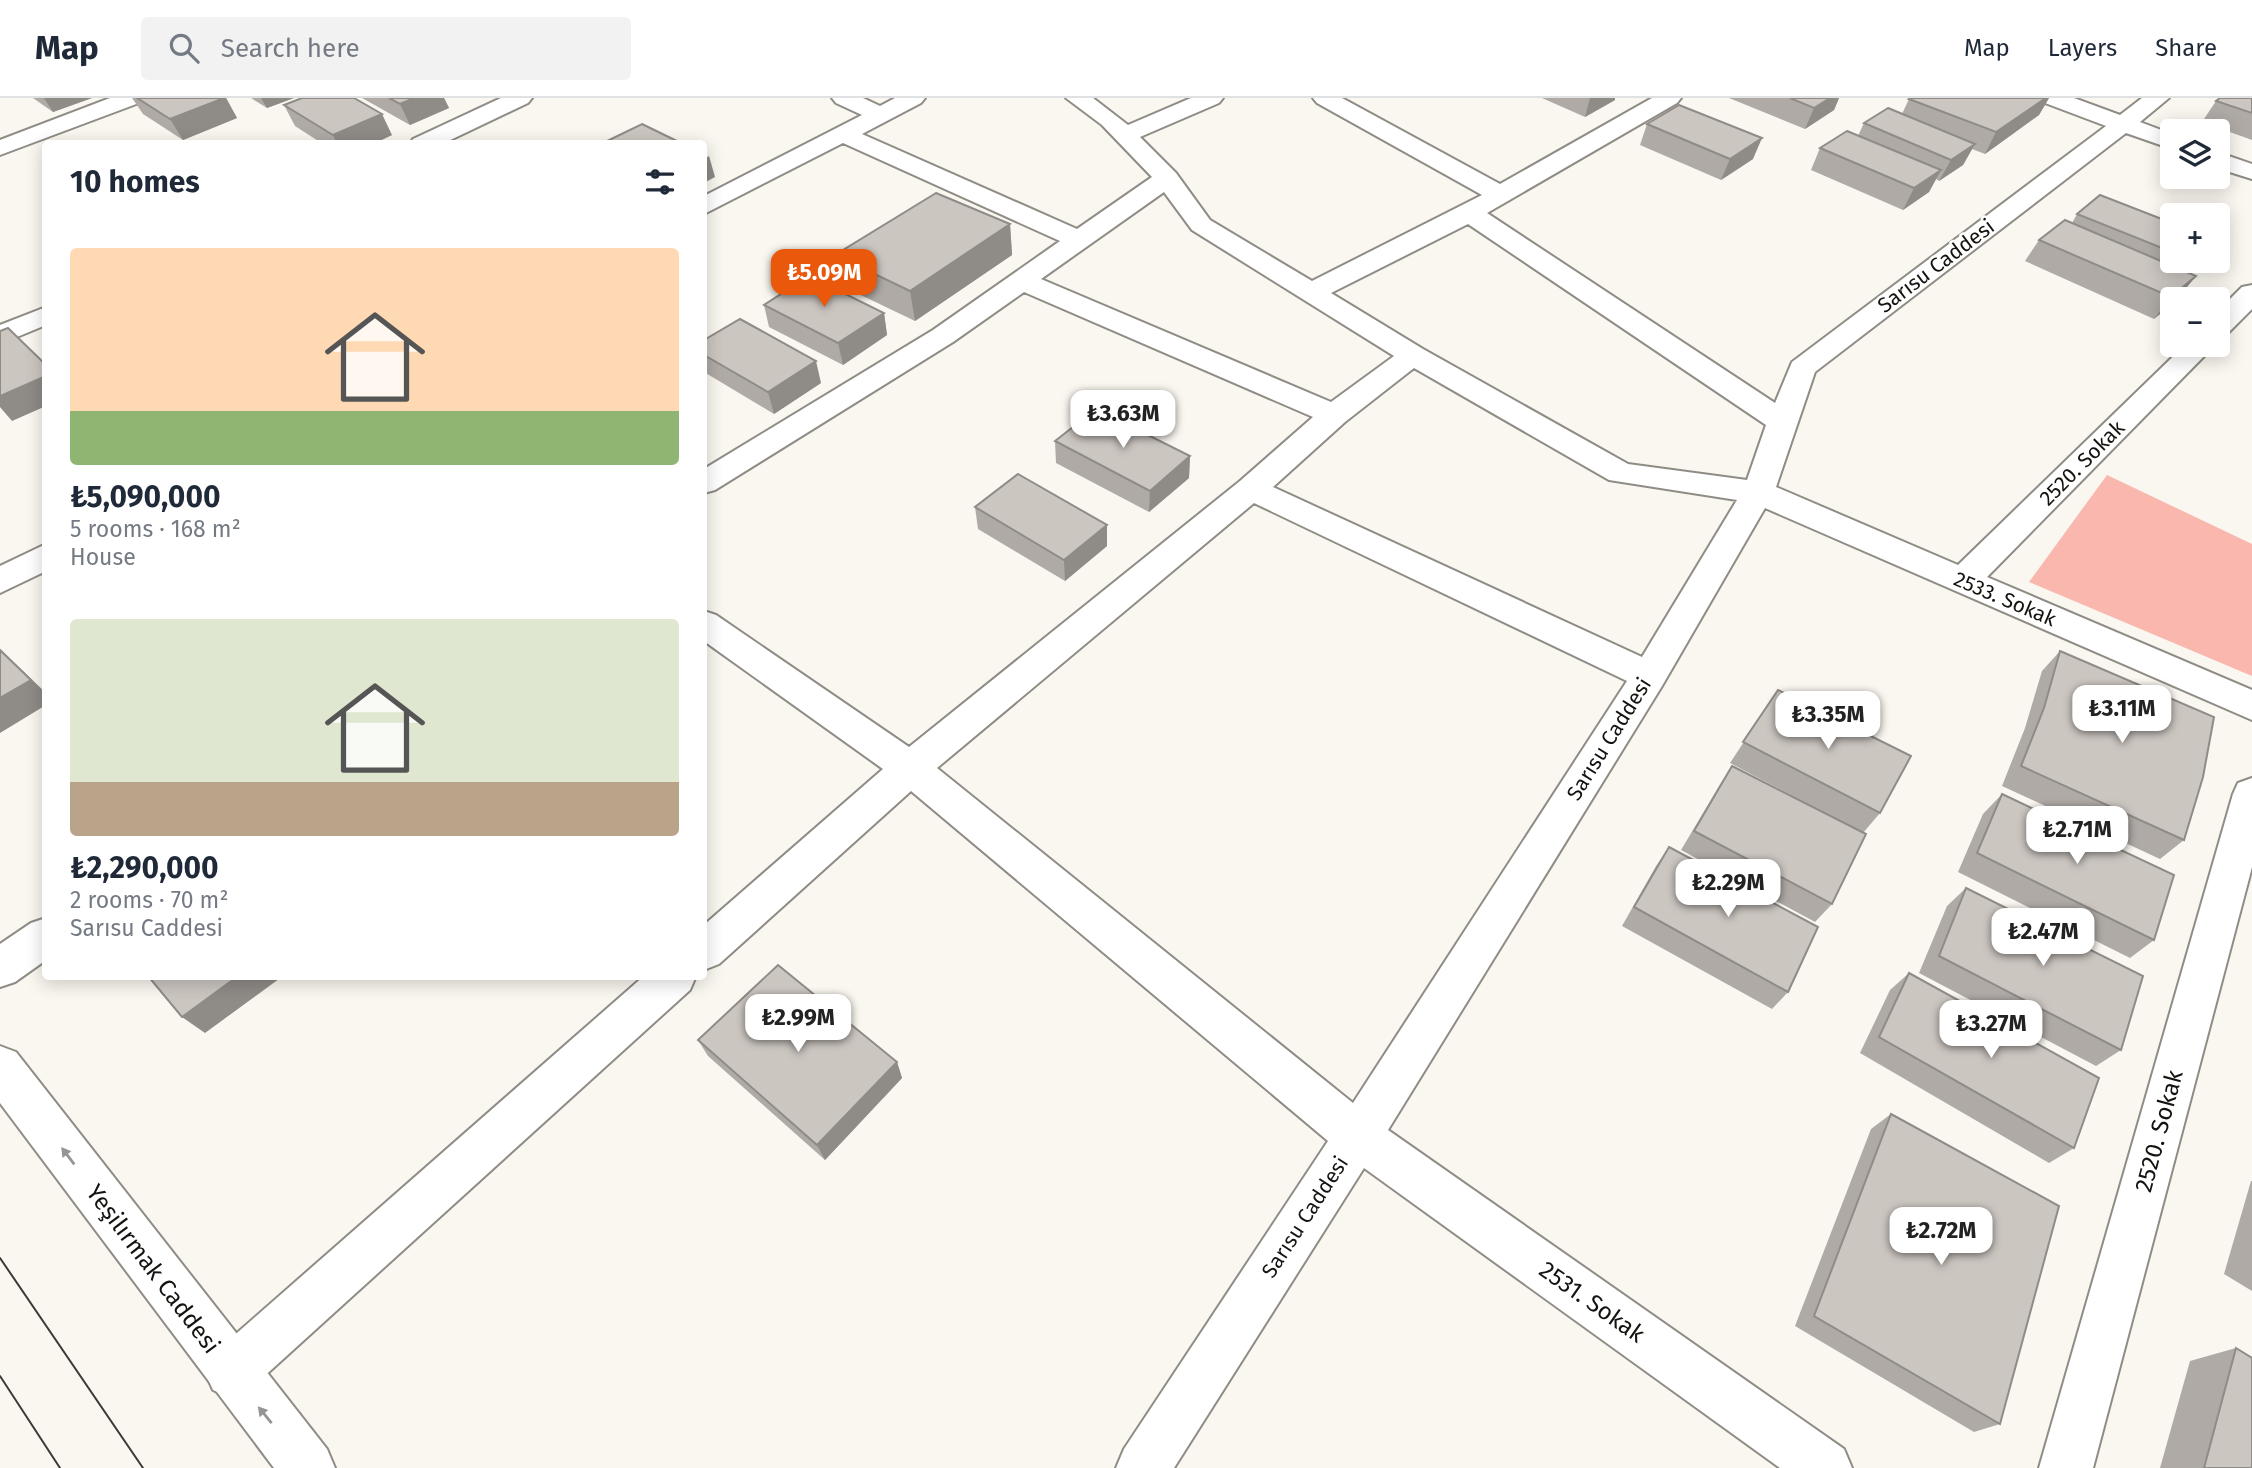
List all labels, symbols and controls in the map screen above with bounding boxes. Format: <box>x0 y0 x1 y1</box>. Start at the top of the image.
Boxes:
search box <box>141 17 631 80</box>
text: Map <box>35 28 99 68</box>
icon: search <box>165 29 203 67</box>
text: Search here <box>221 33 360 64</box>
text: Map <box>1964 34 2010 62</box>
text: Layers <box>2048 34 2117 62</box>
text: Share <box>2155 34 2217 62</box>
map controls <box>2160 119 2230 357</box>
button: layers <box>2160 119 2230 189</box>
icon: filters <box>641 163 679 201</box>
text: 10 homes <box>70 164 200 200</box>
button: + <box>2160 203 2230 273</box>
street label: Sarısu Caddesi <box>1872 214 2000 318</box>
pin: ₺5.09M <box>767 250 881 309</box>
text: ₺5.09M <box>787 258 861 286</box>
button: − <box>2160 287 2230 357</box>
icon: home <box>312 294 438 420</box>
pin: ₺3.63M <box>1066 390 1180 450</box>
text: ₺3.63M <box>1086 399 1160 427</box>
street label: 2520. Sokak <box>2034 415 2130 511</box>
text: ₺5,090,000 <box>70 479 221 515</box>
text: 5 rooms · 168 m² <box>70 515 241 543</box>
text: House <box>70 543 136 571</box>
street label: 2533. Sokak <box>1950 566 2060 632</box>
icon: home <box>312 665 438 791</box>
street label: Sarısu Caddesi <box>1561 673 1657 805</box>
pin: ₺3.11M <box>2065 686 2179 745</box>
pin: ₺3.35M <box>1771 692 1885 751</box>
text: ₺3.11M <box>2088 694 2156 722</box>
text: ₺3.35M <box>1791 700 1865 728</box>
pin: ₺2.71M <box>2020 806 2134 866</box>
text: ₺2.71M <box>2042 815 2112 843</box>
text: ₺2,290,000 <box>70 850 219 886</box>
pin: ₺2.29M <box>1671 860 1785 919</box>
text: ₺2.29M <box>1692 868 1764 896</box>
text: 2 rooms · 70 m² <box>70 886 228 914</box>
pin: ₺2.47M <box>1986 908 2100 968</box>
text: Sarısu Caddesi <box>70 914 223 942</box>
text: ₺2.47M <box>2007 917 2079 945</box>
pin: ₺2.99M <box>741 995 855 1054</box>
pin: ₺3.27M <box>1934 1000 2048 1060</box>
text: ₺2.99M <box>761 1003 835 1031</box>
text: ₺3.27M <box>1955 1009 2027 1037</box>
street label: 2520. Sokak <box>2129 1066 2189 1195</box>
one-way arrow <box>60 1148 75 1166</box>
street label: Sarısu Caddesi <box>1256 1151 1354 1283</box>
street label: Yeşilırmak Caddesi <box>80 1179 226 1359</box>
pin: ₺2.72M <box>1884 1208 1998 1267</box>
text: ₺2.72M <box>1906 1216 1976 1244</box>
street label: 2531. Sokak <box>1534 1256 1651 1349</box>
one-way arrow <box>258 1406 273 1424</box>

